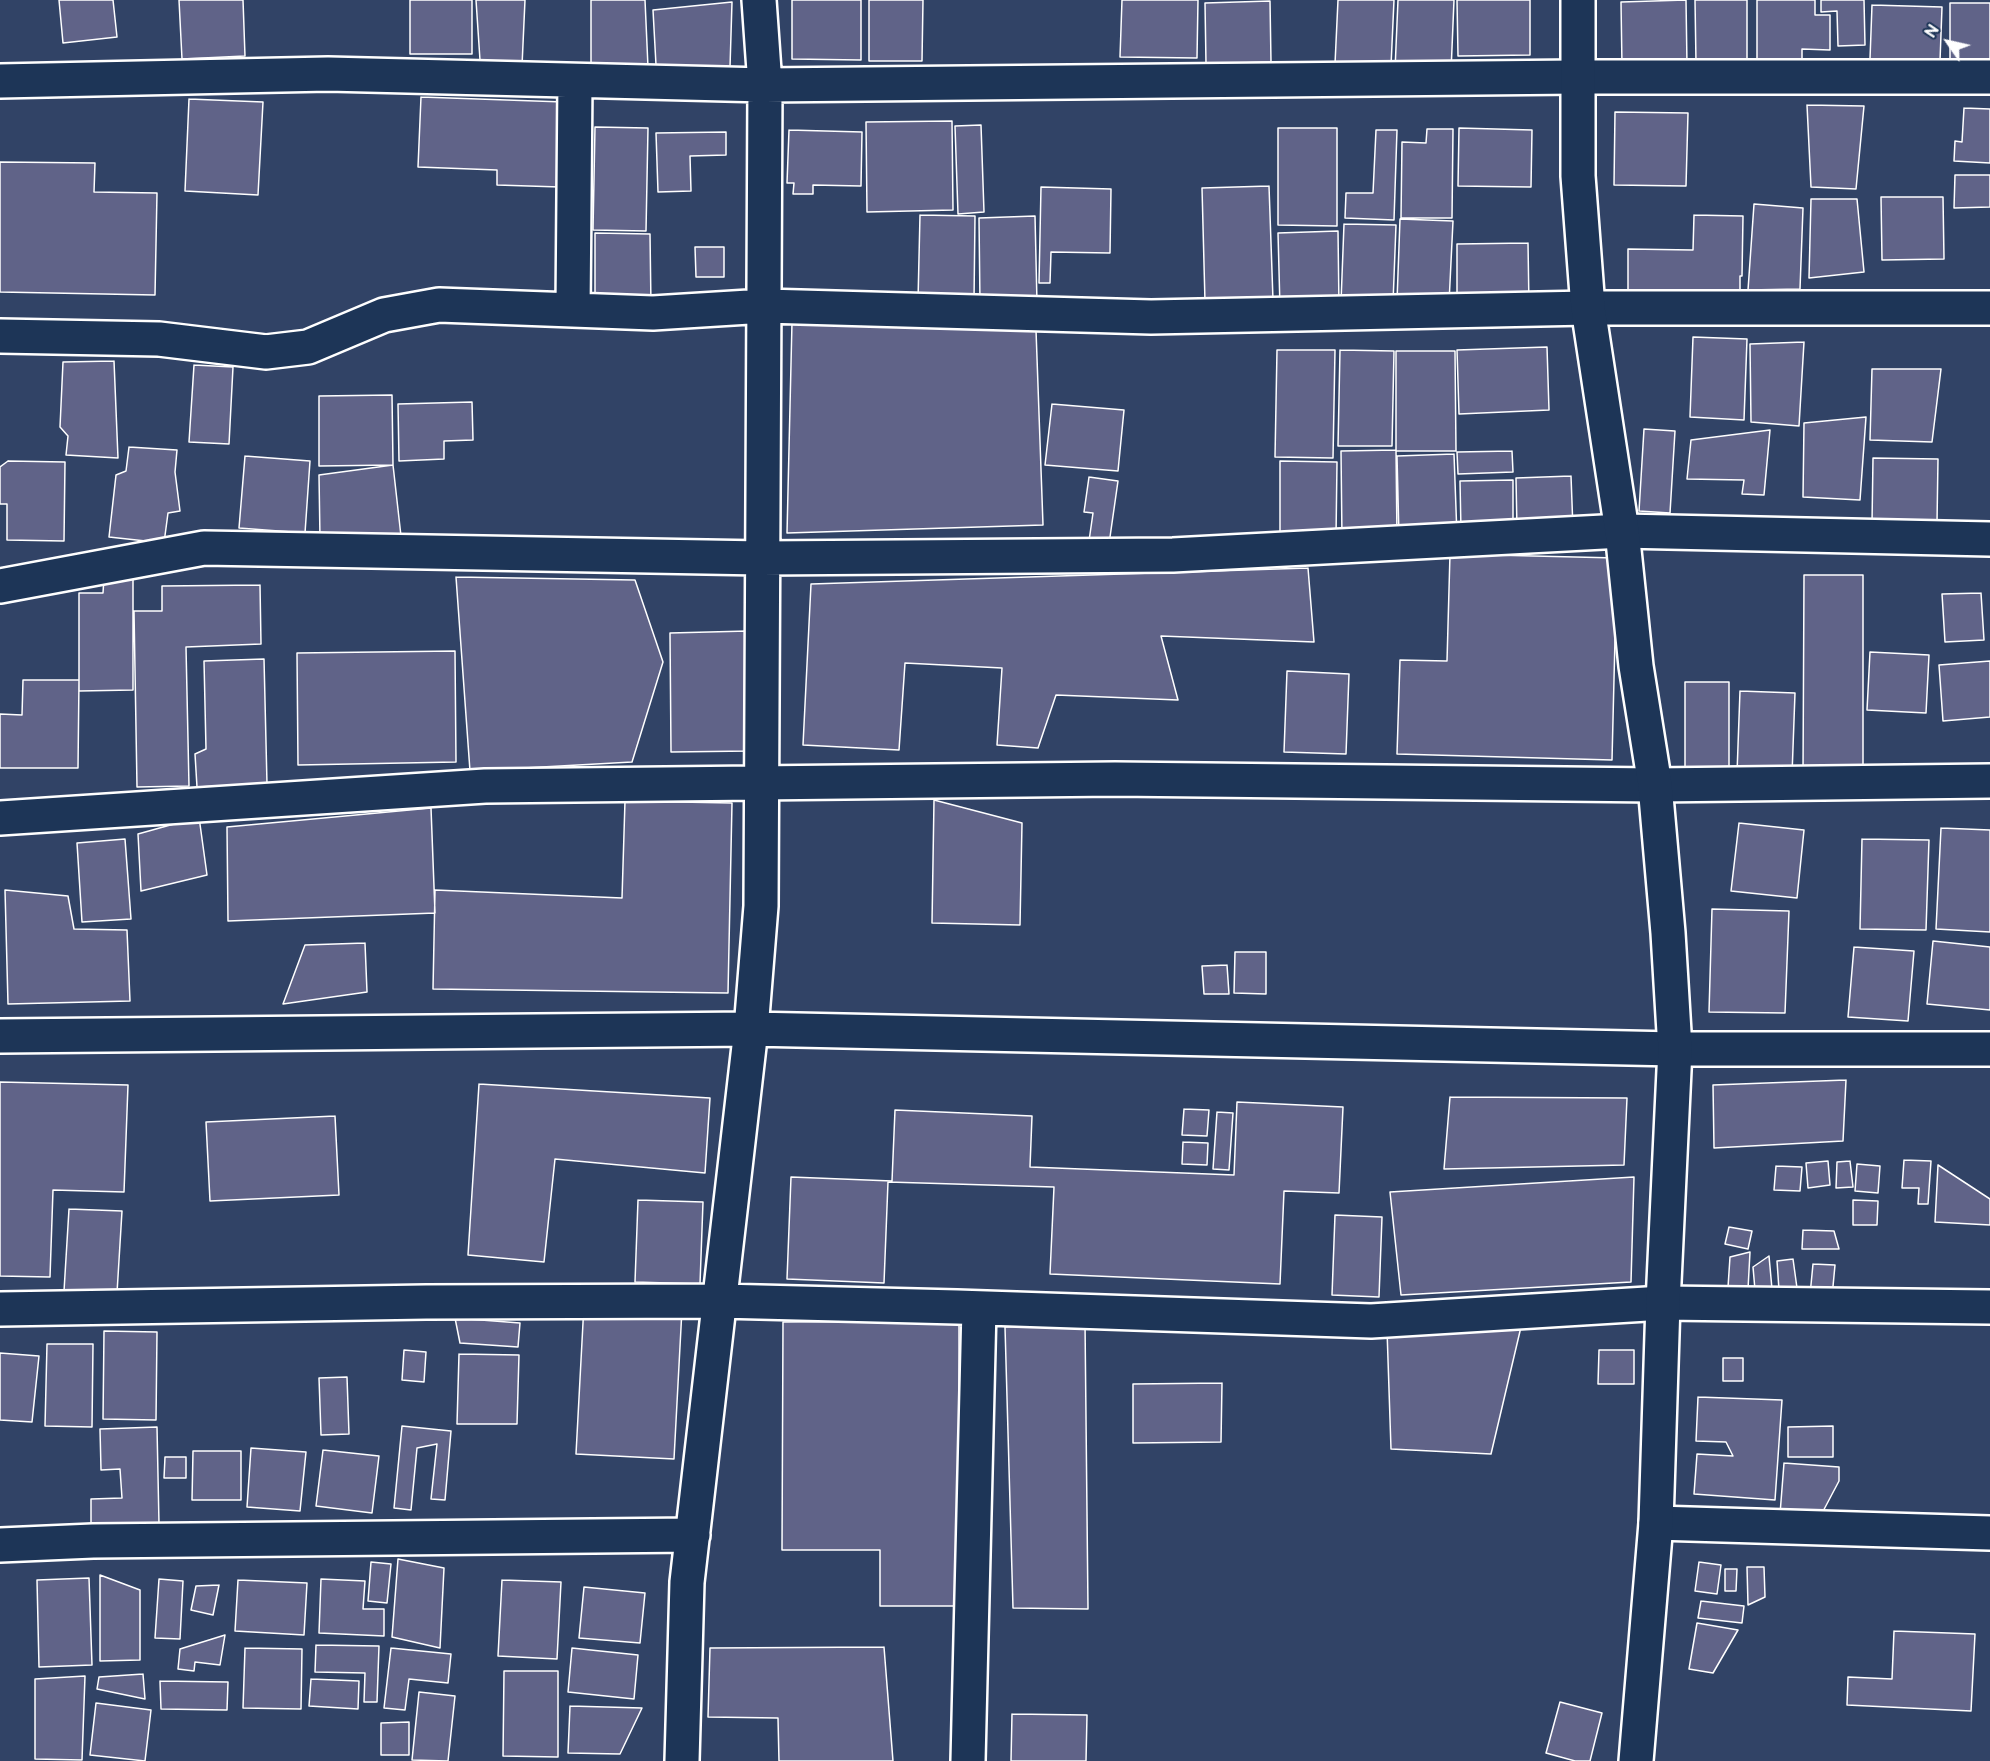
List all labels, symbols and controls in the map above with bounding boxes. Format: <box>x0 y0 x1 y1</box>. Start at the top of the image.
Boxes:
north arrow <box>1918 12 1978 72</box>
text: N <box>1921 21 1944 42</box>

